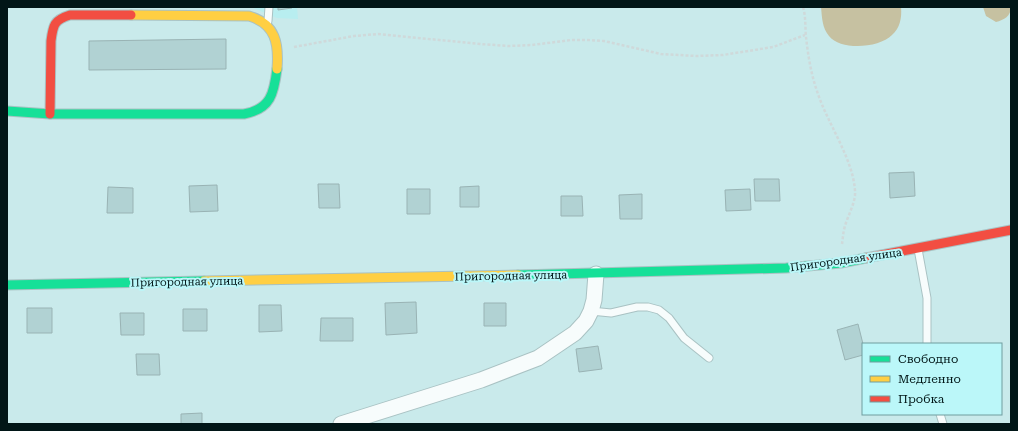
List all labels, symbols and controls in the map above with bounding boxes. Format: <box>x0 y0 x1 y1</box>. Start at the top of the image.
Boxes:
street label: Пригородная улица <box>789 246 903 274</box>
street label: Пригородная улица <box>455 269 567 283</box>
street label: Пригородная улица <box>131 275 243 289</box>
legend <box>862 343 1002 415</box>
text: Свободно <box>898 352 958 366</box>
text: Медленно <box>898 372 961 386</box>
text: Пробка <box>898 392 945 406</box>

